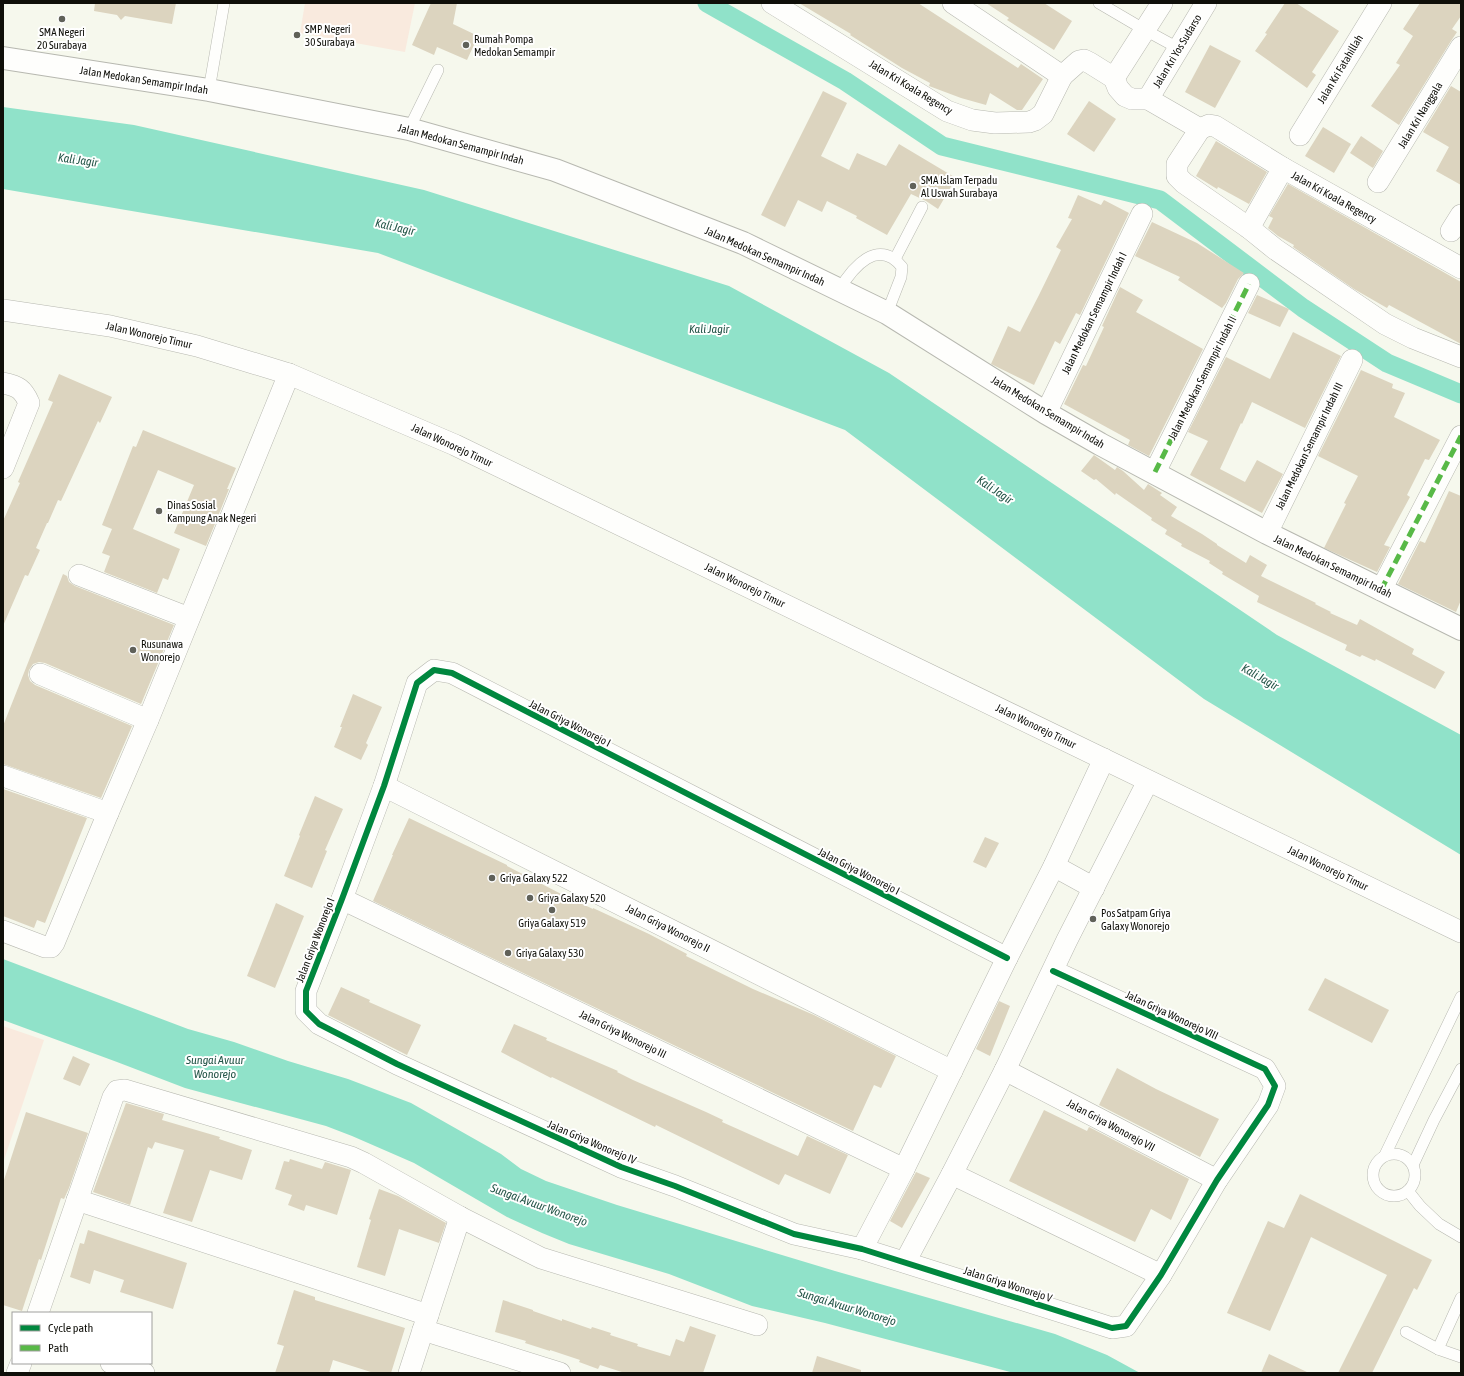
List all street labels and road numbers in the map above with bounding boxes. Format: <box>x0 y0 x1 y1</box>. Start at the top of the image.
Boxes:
street label: Jalan Kri Yos Sudarso <box>1150 12 1204 90</box>
street label: Jalan Kri Fatahillah <box>1315 33 1365 105</box>
street label: Jalan Kri Koala Regency <box>867 57 955 117</box>
street label: Jalan Medokan Semampir Indah <box>79 64 209 96</box>
street label: Jalan Kri Nanggala <box>1395 80 1445 150</box>
street label: Jalan Medokan Semampir Indah <box>397 121 525 167</box>
street label: Jalan Kri Koala Regency <box>1289 169 1379 226</box>
street label: Jalan Medokan Semampir Indah <box>703 224 827 288</box>
street label: Jalan Medokan Semampir Indah I <box>1059 250 1129 376</box>
street label: Jalan Medokan Semampir Indah II <box>1166 314 1238 442</box>
street label: Jalan Wonorejo Timur <box>105 319 194 351</box>
street label: Jalan Medokan Semampir Indah <box>989 373 1107 451</box>
street label: Jalan Medokan Semampir Indah III <box>1273 381 1345 511</box>
street label: Jalan Wonorejo Timur <box>410 421 495 469</box>
street label: Jalan Medokan Semampir Indah <box>1272 532 1394 600</box>
street label: Jalan Wonorejo Timur <box>703 560 788 610</box>
street label: Jalan Griya Wonorejo I <box>527 697 613 749</box>
street label: Jalan Wonorejo Timur <box>994 701 1079 751</box>
street label: Jalan Wonorejo Timur <box>1286 843 1371 893</box>
street label: Jalan Griya Wonorejo I <box>816 845 902 897</box>
street label: Jalan Griya Wonorejo I <box>293 896 337 984</box>
street label: Jalan Griya Wonorejo II <box>624 902 712 954</box>
street label: Jalan Griya Wonorejo VIII <box>1124 988 1220 1042</box>
street label: Jalan Griya Wonorejo III <box>578 1008 668 1060</box>
street label: Jalan Griya Wonorejo VII <box>1065 1097 1157 1153</box>
street label: Jalan Griya Wonorejo IV <box>546 1118 639 1166</box>
street label: Jalan Griya Wonorejo V <box>962 1264 1054 1304</box>

